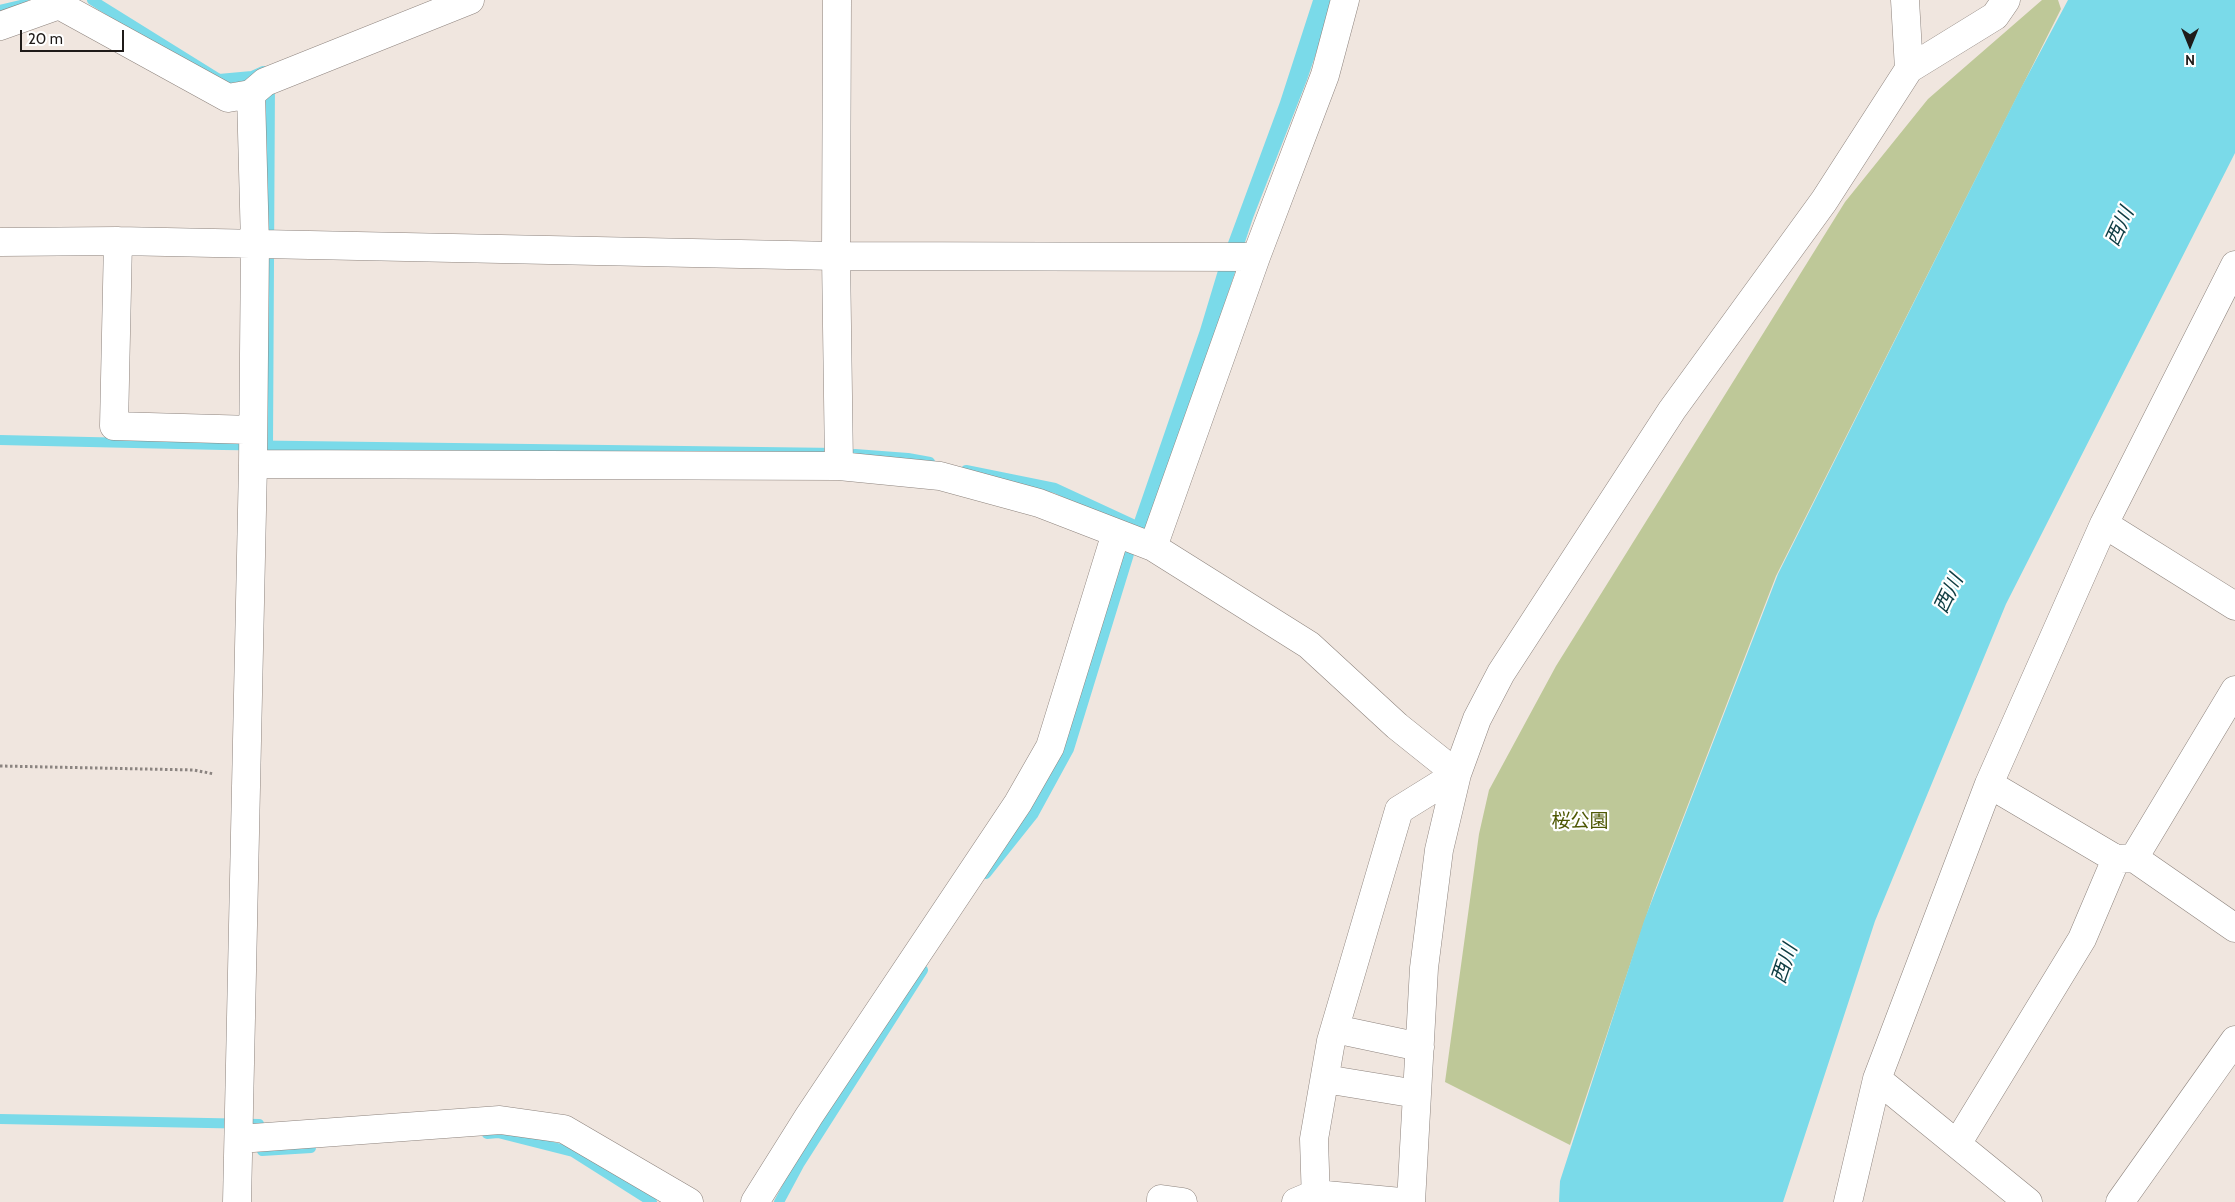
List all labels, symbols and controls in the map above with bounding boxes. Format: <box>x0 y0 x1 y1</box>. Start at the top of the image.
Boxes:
scale bar <box>22 20 126 52</box>
north arrow <box>2165 20 2215 70</box>
text: 20 m <box>28 30 63 48</box>
text: N <box>2185 51 2195 69</box>
water label: 西川 <box>2101 204 2139 250</box>
water label: 西川 <box>1929 571 1969 617</box>
park label: 桜公園 <box>1552 810 1608 832</box>
water label: 西川 <box>1767 941 1803 987</box>

